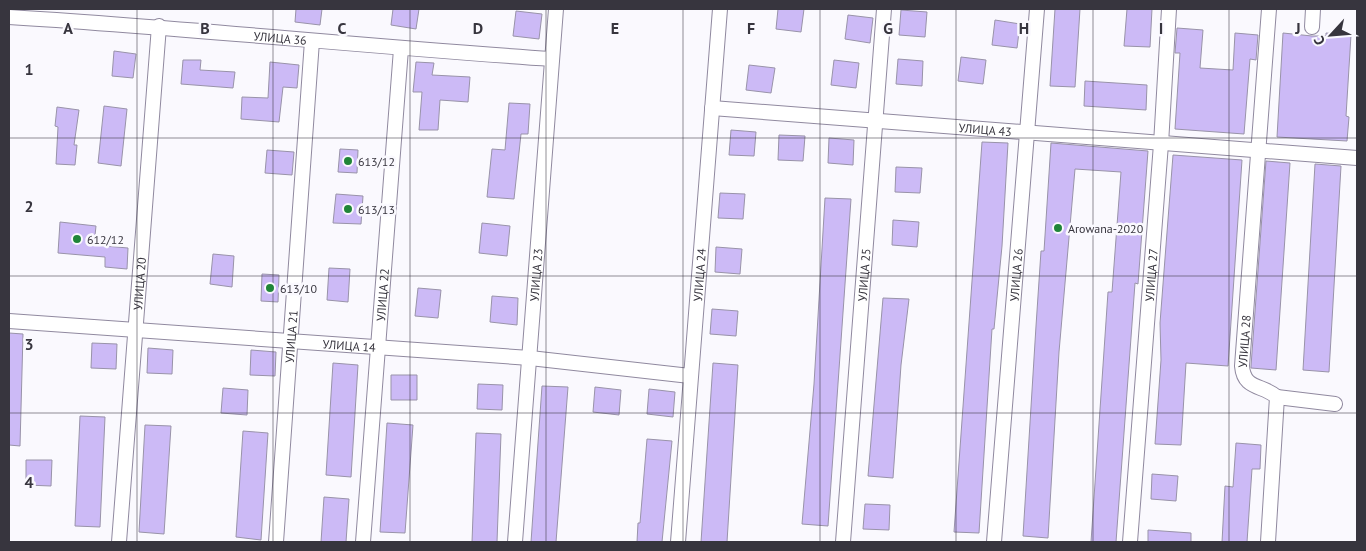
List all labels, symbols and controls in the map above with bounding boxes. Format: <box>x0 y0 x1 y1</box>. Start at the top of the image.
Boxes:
north arrow <box>1306 10 1356 60</box>
text: A <box>63 18 73 38</box>
text: B <box>200 18 210 38</box>
text: C <box>338 18 347 38</box>
text: D <box>473 18 483 38</box>
text: E <box>611 18 619 38</box>
text: F <box>747 18 755 38</box>
text: G <box>883 18 893 38</box>
text: H <box>1019 18 1029 38</box>
text: I <box>1159 18 1163 38</box>
text: J <box>1294 18 1301 38</box>
street label: УЛИЦА 36 <box>253 28 307 47</box>
text: С <box>1309 33 1329 48</box>
text: 1 <box>24 59 34 79</box>
street label: УЛИЦА 43 <box>958 120 1012 139</box>
place label: 613/12 <box>358 154 395 169</box>
marker: 613/12 <box>342 155 354 167</box>
text: 2 <box>24 196 34 216</box>
place label: 613/13 <box>358 202 395 217</box>
marker: 613/13 <box>342 203 354 215</box>
place label: Arowana-2020 <box>1068 221 1144 236</box>
marker: Arowana-2020 <box>1052 222 1064 234</box>
place label: 612/12 <box>87 232 124 247</box>
marker: 612/12 <box>71 233 83 245</box>
street label: УЛИЦА 24 <box>689 247 709 302</box>
street label: УЛИЦА 23 <box>526 248 545 302</box>
street label: УЛИЦА 25 <box>854 248 873 302</box>
street label: УЛИЦА 26 <box>1006 248 1025 302</box>
street label: УЛИЦА 27 <box>1141 248 1160 302</box>
street label: УЛИЦА 20 <box>129 256 149 311</box>
street label: УЛИЦА 22 <box>373 268 392 322</box>
place label: 613/10 <box>280 281 317 296</box>
marker: 613/10 <box>264 282 276 294</box>
street label: УЛИЦА 21 <box>281 310 300 364</box>
street label: УЛИЦА 28 <box>1234 314 1253 368</box>
text: 3 <box>24 334 34 354</box>
street label: УЛИЦА 14 <box>322 336 377 355</box>
text: 4 <box>24 472 34 492</box>

